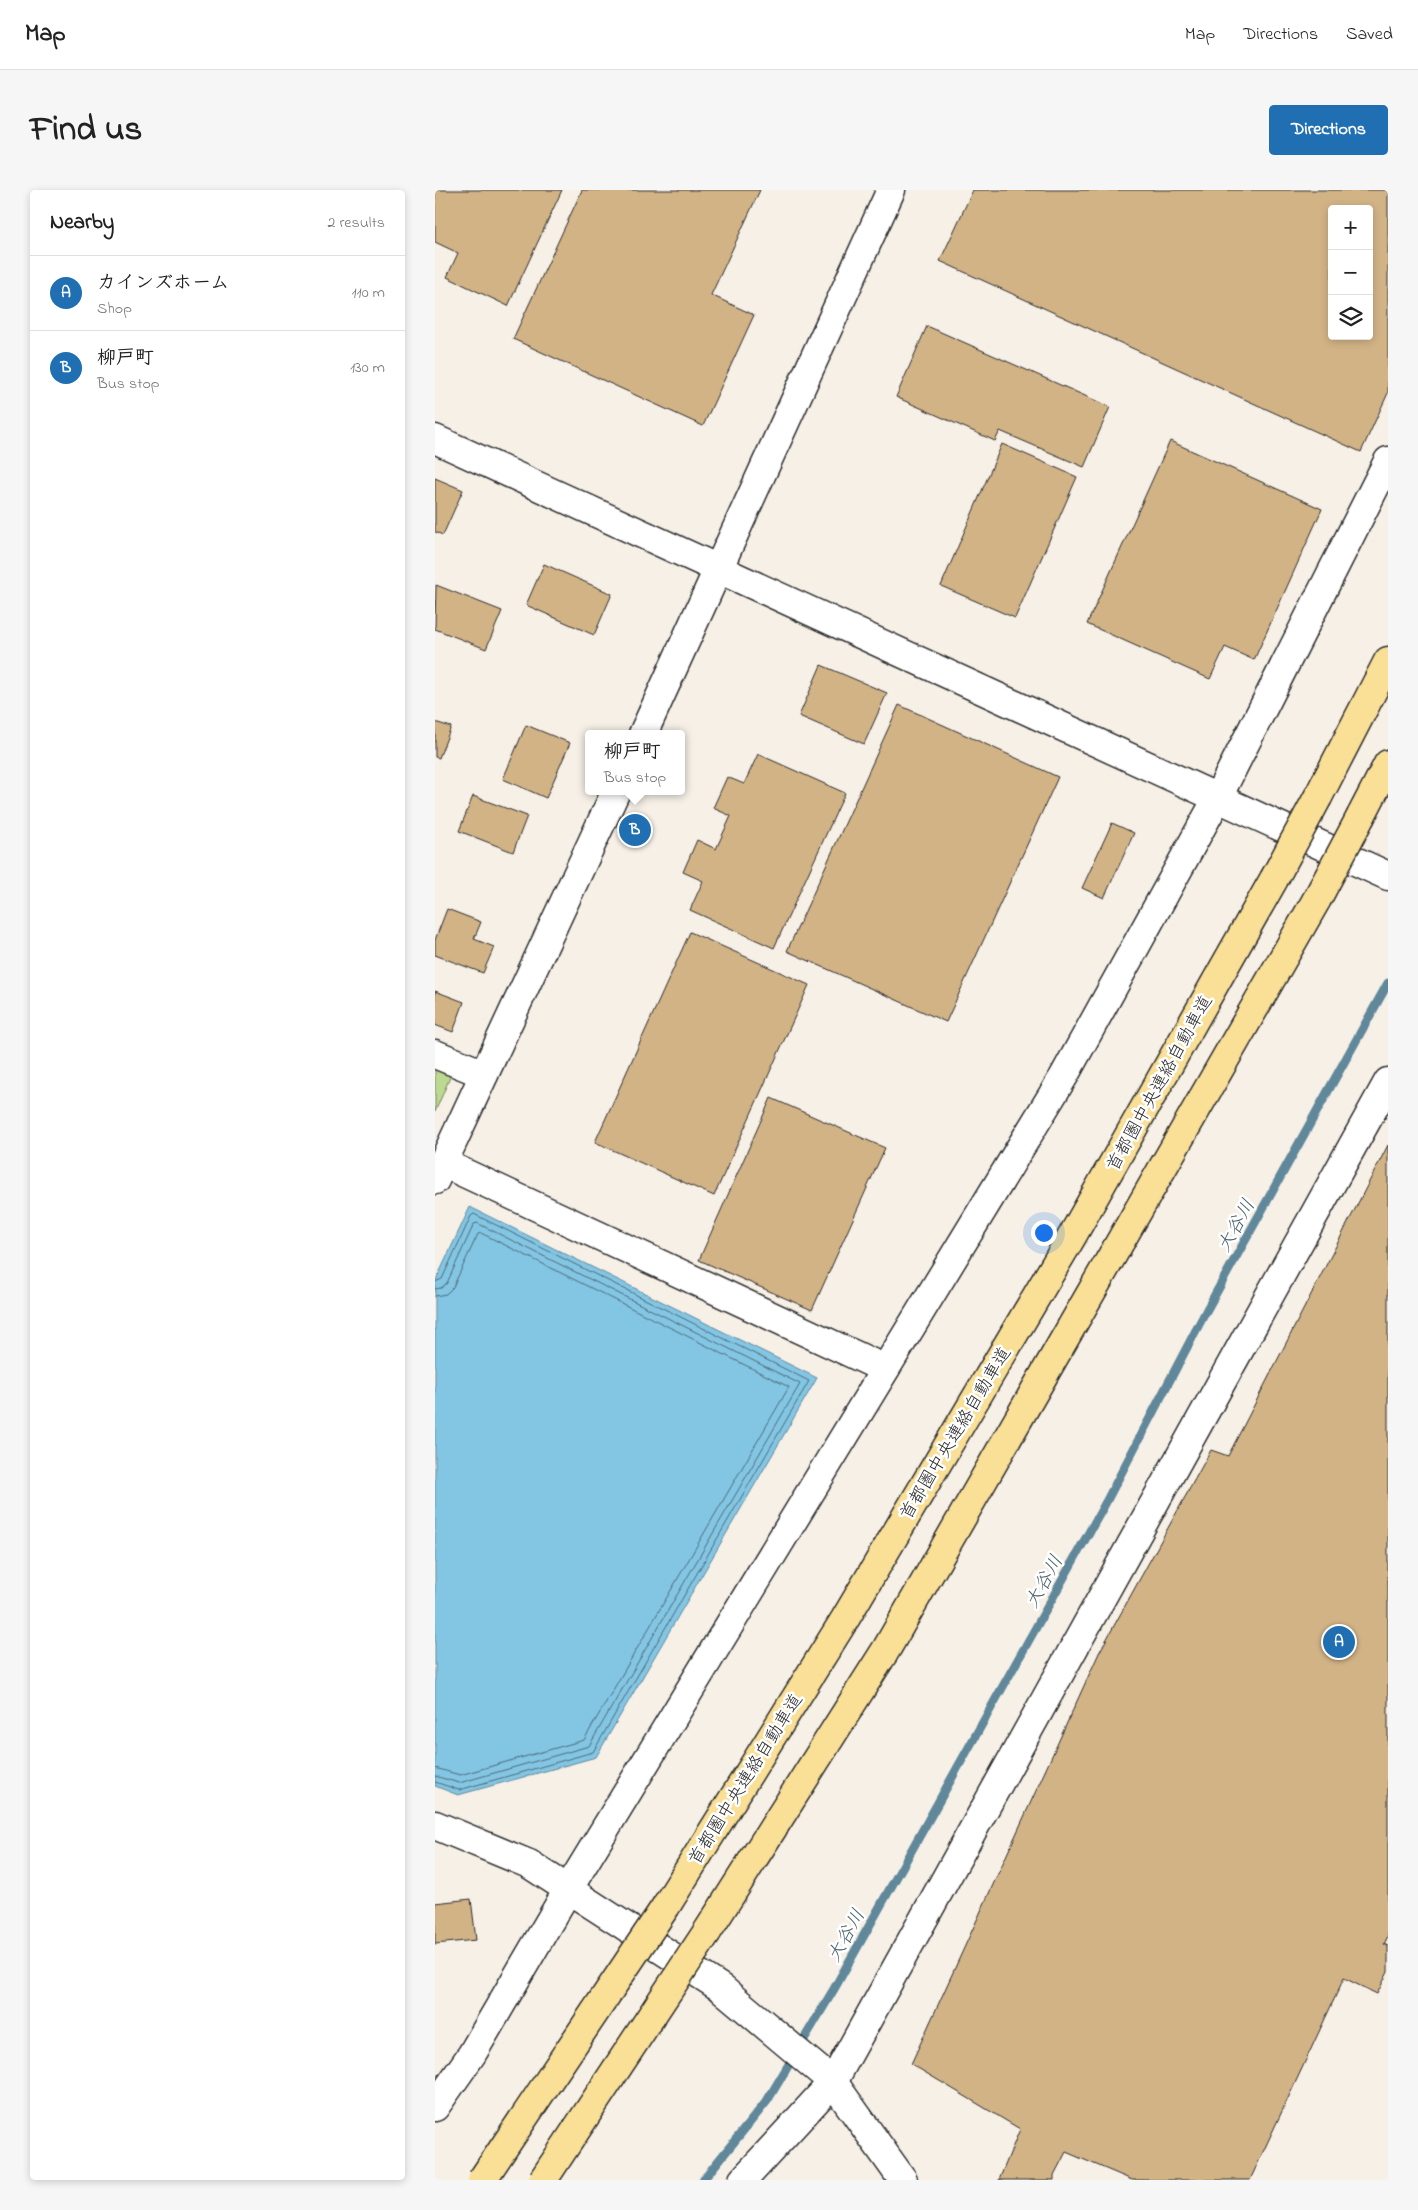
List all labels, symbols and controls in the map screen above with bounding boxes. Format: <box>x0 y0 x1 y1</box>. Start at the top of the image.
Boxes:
text: Map <box>25 17 66 52</box>
text: Map <box>1185 22 1215 48</box>
text: Directions <box>1243 22 1318 48</box>
text: Saved <box>1346 22 1393 48</box>
text: Find us <box>30 105 142 156</box>
button: Directions <box>1269 105 1388 155</box>
map controls <box>1328 205 1373 340</box>
button: + <box>1328 205 1373 250</box>
text: Nearby <box>50 208 114 238</box>
text: 2 results <box>327 211 385 235</box>
button: − <box>1328 250 1373 295</box>
text: カインズホーム <box>97 270 229 297</box>
text: A <box>61 281 71 305</box>
text: 110 m <box>351 281 385 305</box>
button: layers <box>1328 295 1373 340</box>
text: Shop <box>97 297 132 321</box>
text: 柳戸町 <box>97 345 154 372</box>
text: B <box>61 356 71 380</box>
text: 130 m <box>350 356 385 380</box>
text: Bus stop <box>97 372 160 396</box>
popup <box>585 730 685 795</box>
text: 柳戸町 <box>604 739 661 766</box>
text: Bus stop <box>604 766 666 790</box>
pin: B <box>619 811 651 849</box>
street label: 首都圏中央連絡自動車道 <box>1101 991 1220 1177</box>
water label: 大谷川 <box>1212 1195 1263 1258</box>
your location <box>1031 1220 1057 1246</box>
street label: 首都圏中央連絡自動車道 <box>895 1342 1019 1526</box>
water label: 大谷川 <box>1020 1551 1071 1614</box>
pin: A <box>1323 1623 1355 1661</box>
street label: 首都圏中央連絡自動車道 <box>683 1689 810 1871</box>
water label: 大谷川 <box>822 1905 873 1968</box>

